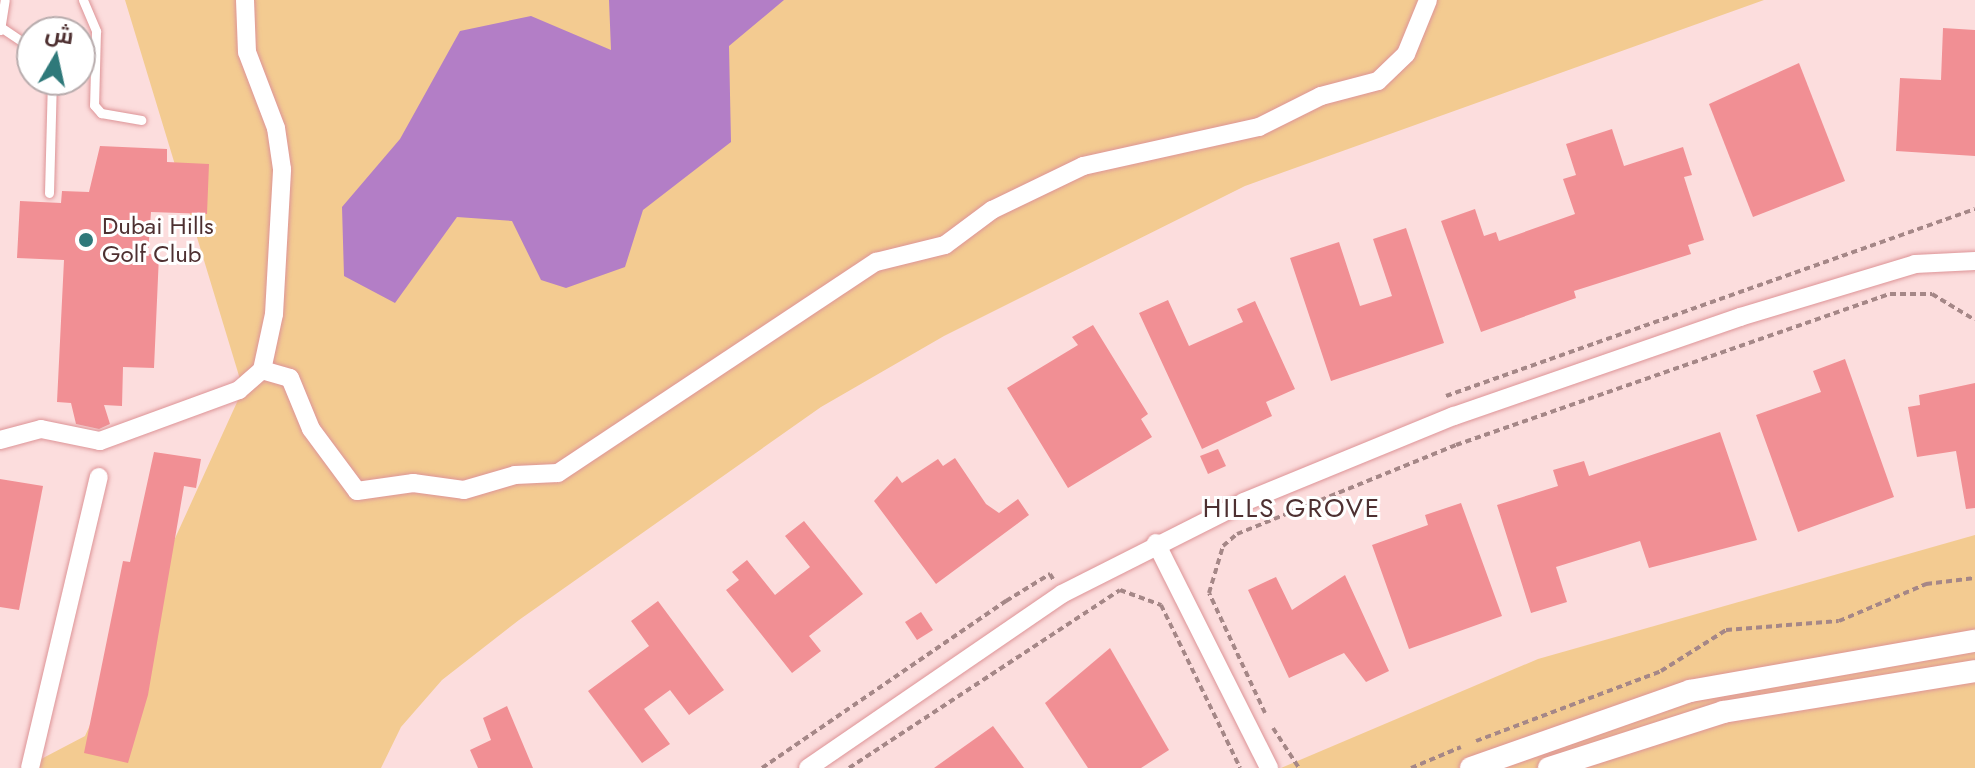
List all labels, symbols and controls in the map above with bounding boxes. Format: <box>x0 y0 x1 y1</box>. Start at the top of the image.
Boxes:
north arrow <box>16 16 96 96</box>
text: ش <box>43 16 76 52</box>
place label: Dubai Hills Golf Club <box>102 212 214 268</box>
marker: Dubai Hills Golf Club <box>77 231 95 249</box>
district label: HILLS GROVE <box>1203 493 1381 525</box>

